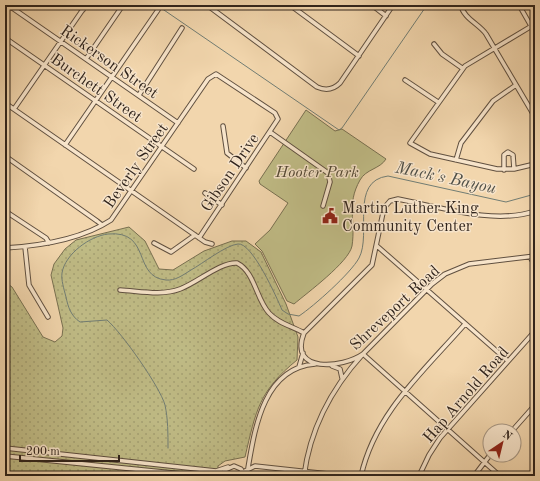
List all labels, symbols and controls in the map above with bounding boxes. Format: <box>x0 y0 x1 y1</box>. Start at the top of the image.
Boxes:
street label: Rickerson Street <box>57 23 161 103</box>
street label: Burchett Street <box>47 51 145 126</box>
street label: Beverly Street <box>101 120 172 212</box>
street label: Gibson Drive <box>199 131 263 215</box>
water label: Mack's Bayou <box>393 159 498 198</box>
park label: Hooter Park <box>274 165 359 181</box>
place label: Martin Luther King Community Center <box>342 201 479 235</box>
public building icon: Martin Luther King Community Center <box>321 207 339 225</box>
street label: Shreveport Road <box>347 263 443 354</box>
street label: Hap Arnold Road <box>421 344 512 446</box>
north arrow <box>482 423 522 463</box>
text: N <box>500 429 514 443</box>
scale bar <box>20 437 119 463</box>
text: 200 m <box>26 446 60 458</box>

